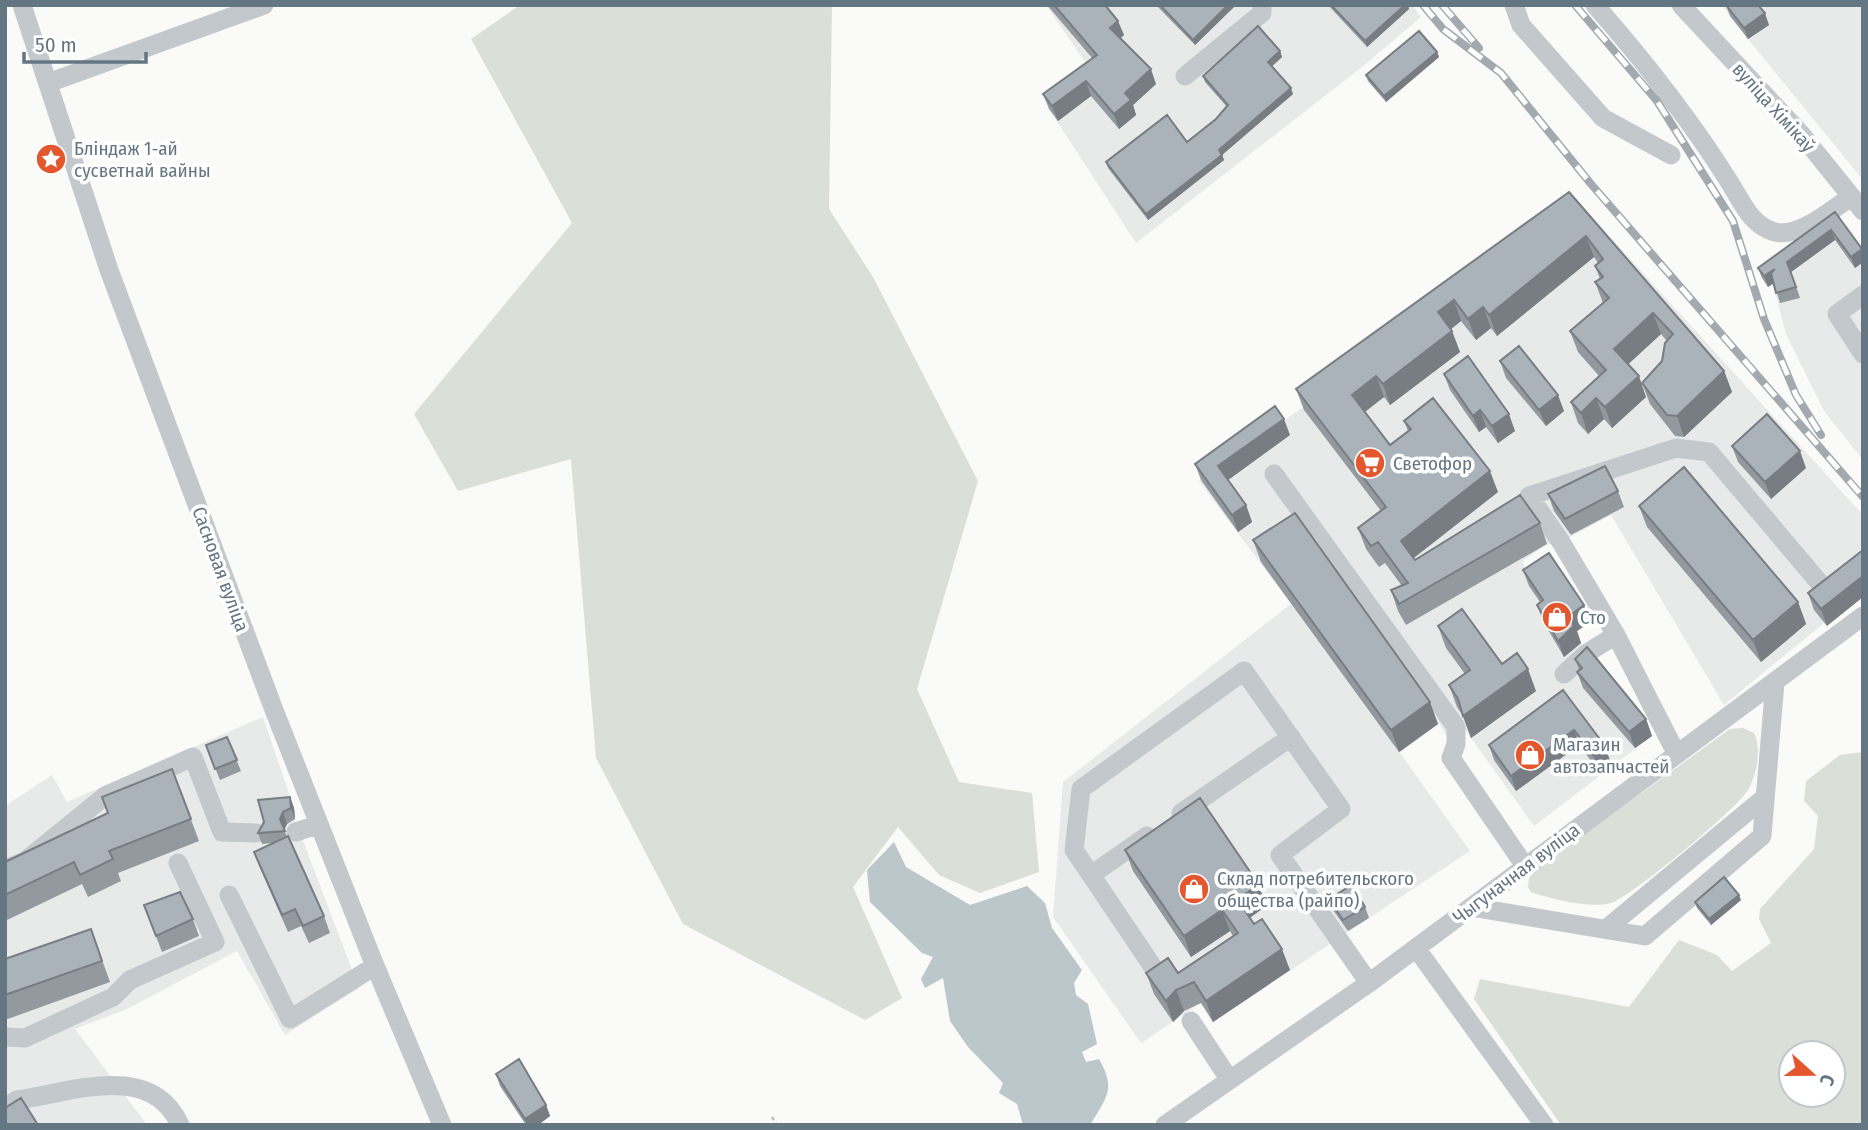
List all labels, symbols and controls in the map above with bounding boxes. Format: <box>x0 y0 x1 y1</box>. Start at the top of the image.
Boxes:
scale bar <box>24 21 147 65</box>
text: 50 m <box>35 32 77 58</box>
street label: вуліца Хімікаў <box>1727 58 1820 157</box>
place label: Бліндаж 1-ай сусветнай вайны <box>74 137 211 182</box>
place icon: Бліндаж 1-ай сусветнай вайны <box>34 142 68 176</box>
supermarket icon: Светофор <box>1353 446 1387 480</box>
place label: Светофор <box>1393 452 1472 475</box>
street label: Сасновая вуліца <box>187 504 254 635</box>
shop icon: Сто <box>1540 600 1574 634</box>
place label: Сто <box>1580 606 1606 629</box>
place label: Магазин автозапчастей <box>1553 733 1670 778</box>
shop icon: Магазин автозапчастей <box>1513 738 1547 772</box>
street label: Чыгуначная вуліца <box>1448 818 1584 928</box>
place label: Склад потребительского общества (райпо) <box>1217 867 1414 912</box>
shop icon: Склад потребительского общества (райпо) <box>1177 872 1211 906</box>
north arrow <box>1777 1039 1847 1109</box>
text: С <box>1815 1071 1840 1089</box>

